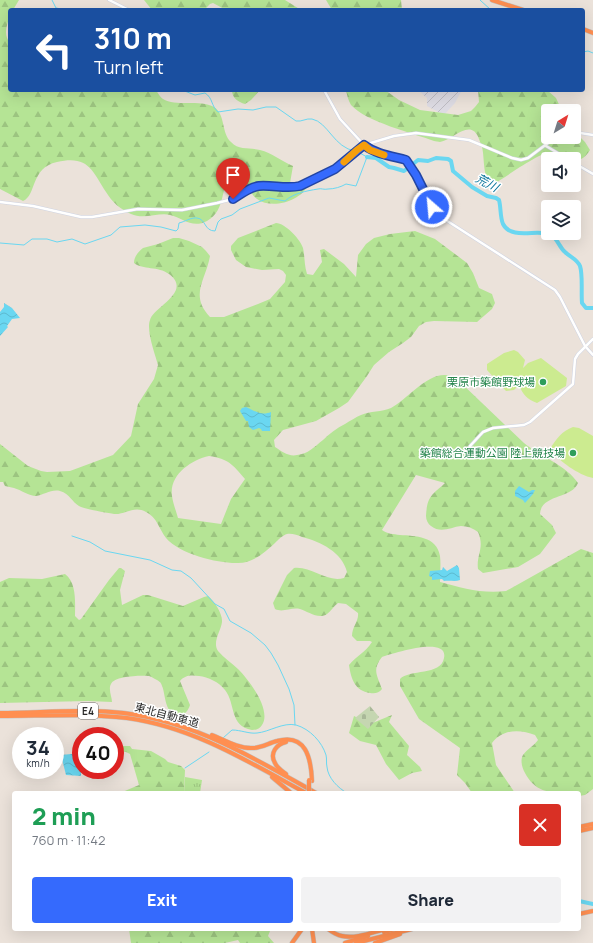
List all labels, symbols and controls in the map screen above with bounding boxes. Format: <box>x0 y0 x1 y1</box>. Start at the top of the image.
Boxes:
text: 310 m <box>94 19 172 57</box>
icon: left <box>28 24 80 76</box>
text: Turn left <box>94 55 164 79</box>
north arrow <box>541 104 581 144</box>
map controls <box>541 104 581 240</box>
button: sound <box>541 152 581 192</box>
pin <box>216 158 250 199</box>
icon: arrive <box>222 164 244 186</box>
water label: 荒川 <box>473 169 504 197</box>
position arrow <box>411 186 453 228</box>
button: layers <box>541 200 581 240</box>
place label: 栗原市築館野球場 <box>447 374 535 389</box>
marker: 栗原市築館野球場 <box>538 377 548 387</box>
place label: 築館総合運動公園 陸上競技場 <box>420 445 565 460</box>
marker: 築館総合運動公園 陸上競技場 <box>568 448 578 458</box>
street label: 東北自動車道 <box>133 699 201 730</box>
road number: E4 <box>78 703 98 719</box>
speed limit sign: 40 <box>72 727 124 779</box>
text: 34 <box>26 734 50 761</box>
text: km/h <box>26 756 50 770</box>
text: 2 min <box>32 799 96 832</box>
button: close <box>519 804 561 846</box>
text: 760 m · 11:42 <box>32 831 105 849</box>
button: Exit <box>32 877 293 923</box>
button: Share <box>301 877 561 923</box>

